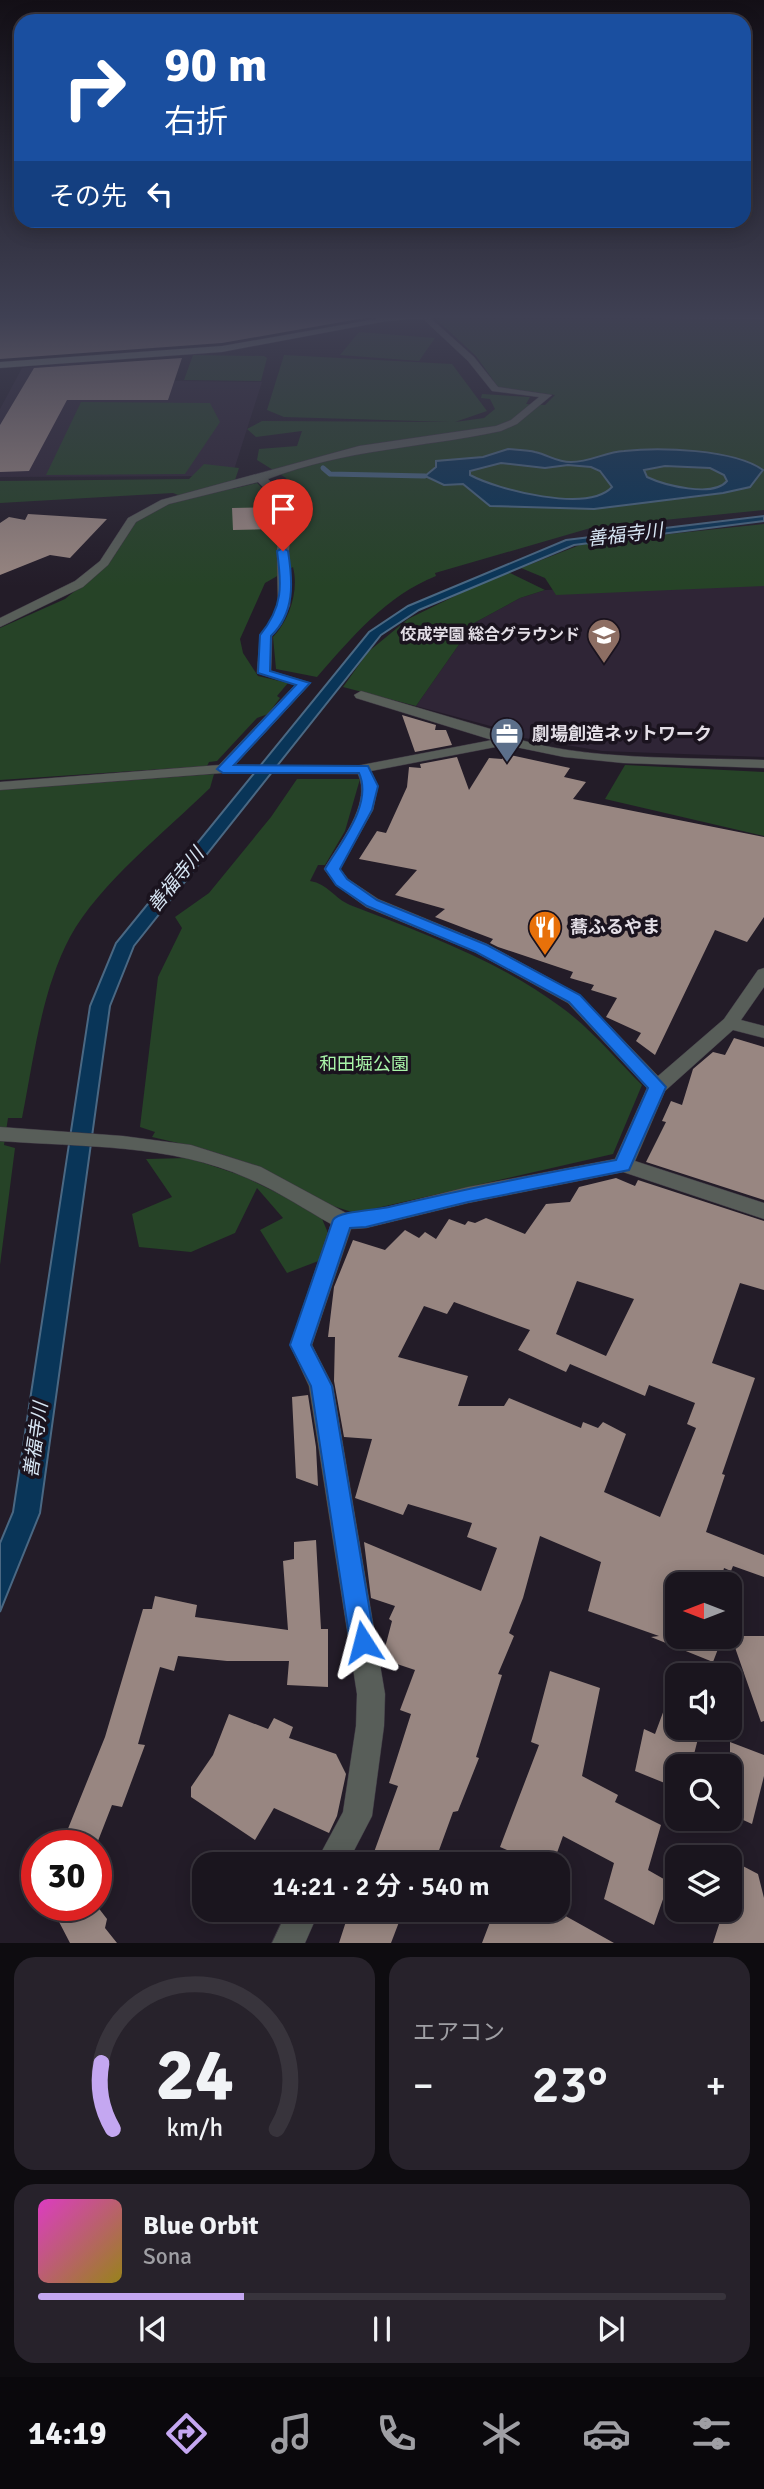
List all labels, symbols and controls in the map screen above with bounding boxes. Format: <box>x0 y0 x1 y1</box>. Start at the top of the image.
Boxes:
text: 90 m <box>164 35 267 95</box>
icon: right <box>49 42 140 133</box>
text: 右折 <box>164 102 228 141</box>
icon: left <box>141 175 179 213</box>
text: その先 <box>49 181 127 213</box>
pin <box>253 479 313 551</box>
icon: arrive <box>264 490 302 528</box>
water label: 善福寺川 <box>586 518 666 552</box>
school or university icon: 佼成学園 総合グラウンド <box>585 616 623 665</box>
place label: 佼成学園 総合グラウンド <box>399 625 580 645</box>
office icon: 劇場創造ネットワーク <box>488 715 526 764</box>
place label: 劇場創造ネットワーク <box>532 723 712 745</box>
water label: 善福寺川 <box>143 841 210 917</box>
restaurant icon: 蕎ふるやま <box>526 908 564 957</box>
place label: 蕎ふるやま <box>570 916 660 938</box>
park label: 和田堀公園 <box>319 1053 409 1075</box>
water label: 善福寺川 <box>19 1399 53 1479</box>
north arrow <box>665 1572 742 1648</box>
map controls <box>665 1572 742 1922</box>
position arrow <box>326 1605 400 1679</box>
button: sound <box>665 1663 742 1740</box>
button: search <box>665 1754 742 1831</box>
speed limit sign: 30 <box>21 1830 112 1921</box>
button: layers <box>665 1845 742 1922</box>
text: 14:21 · 2 分 · 540 m <box>272 1871 490 1903</box>
text: エアコン <box>413 2018 505 2047</box>
text: 24 <box>155 2032 234 2121</box>
text: 23° <box>531 2053 608 2117</box>
text: − <box>413 2062 434 2109</box>
text: + <box>705 2062 726 2109</box>
text: km/h <box>166 2112 223 2143</box>
text: Blue Orbit <box>143 2210 259 2242</box>
text: Sona <box>143 2242 192 2271</box>
icon: previous <box>134 2310 172 2348</box>
icon: pause <box>363 2310 401 2348</box>
icon: next <box>592 2310 630 2348</box>
icon: directions <box>162 2409 211 2458</box>
icon: music <box>267 2409 316 2458</box>
icon: phone <box>372 2409 421 2458</box>
icon: climate <box>477 2409 526 2458</box>
icon: car <box>582 2409 631 2458</box>
icon: filters <box>687 2409 736 2458</box>
text: 14:19 <box>28 2414 107 2453</box>

